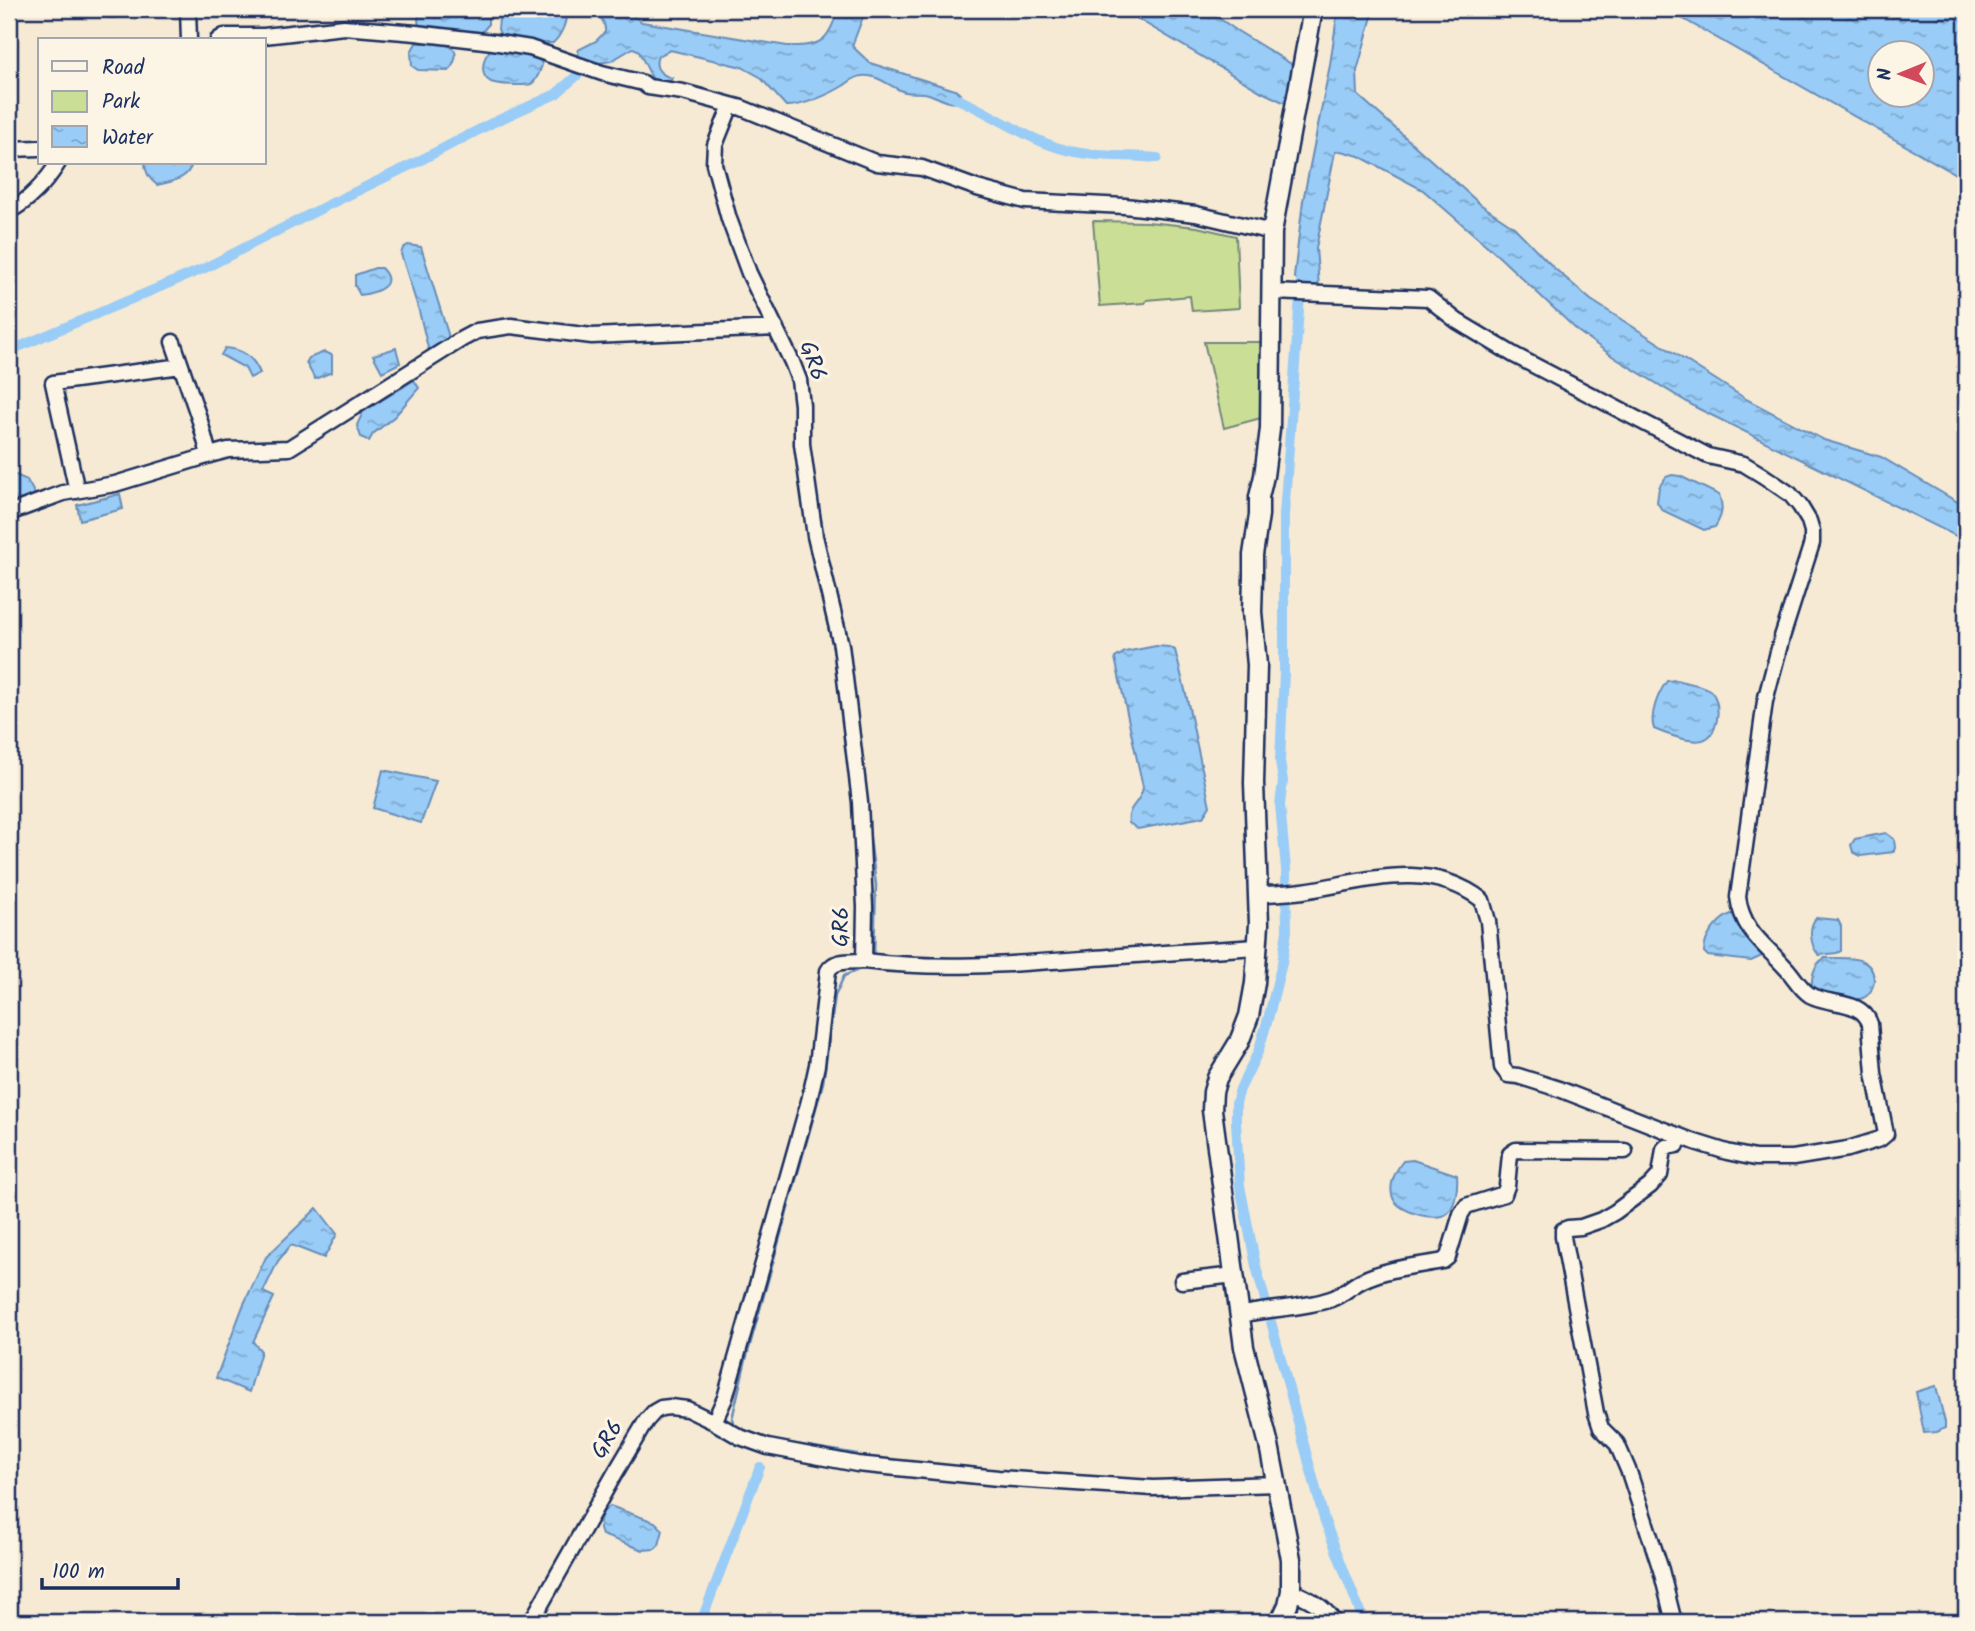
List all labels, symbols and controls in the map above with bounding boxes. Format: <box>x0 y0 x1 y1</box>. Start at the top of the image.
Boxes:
legend <box>38 38 266 164</box>
north arrow <box>1867 38 1937 108</box>
text: Road <box>102 52 145 85</box>
text: N <box>1871 68 1901 81</box>
text: Park <box>102 86 140 119</box>
text: Water <box>102 122 154 155</box>
street label: GR6 <box>788 336 836 386</box>
street label: GR6 <box>824 907 860 947</box>
street label: GR6 <box>582 1413 634 1467</box>
scale bar <box>42 1547 178 1591</box>
text: 100 m <box>52 1556 105 1589</box>

